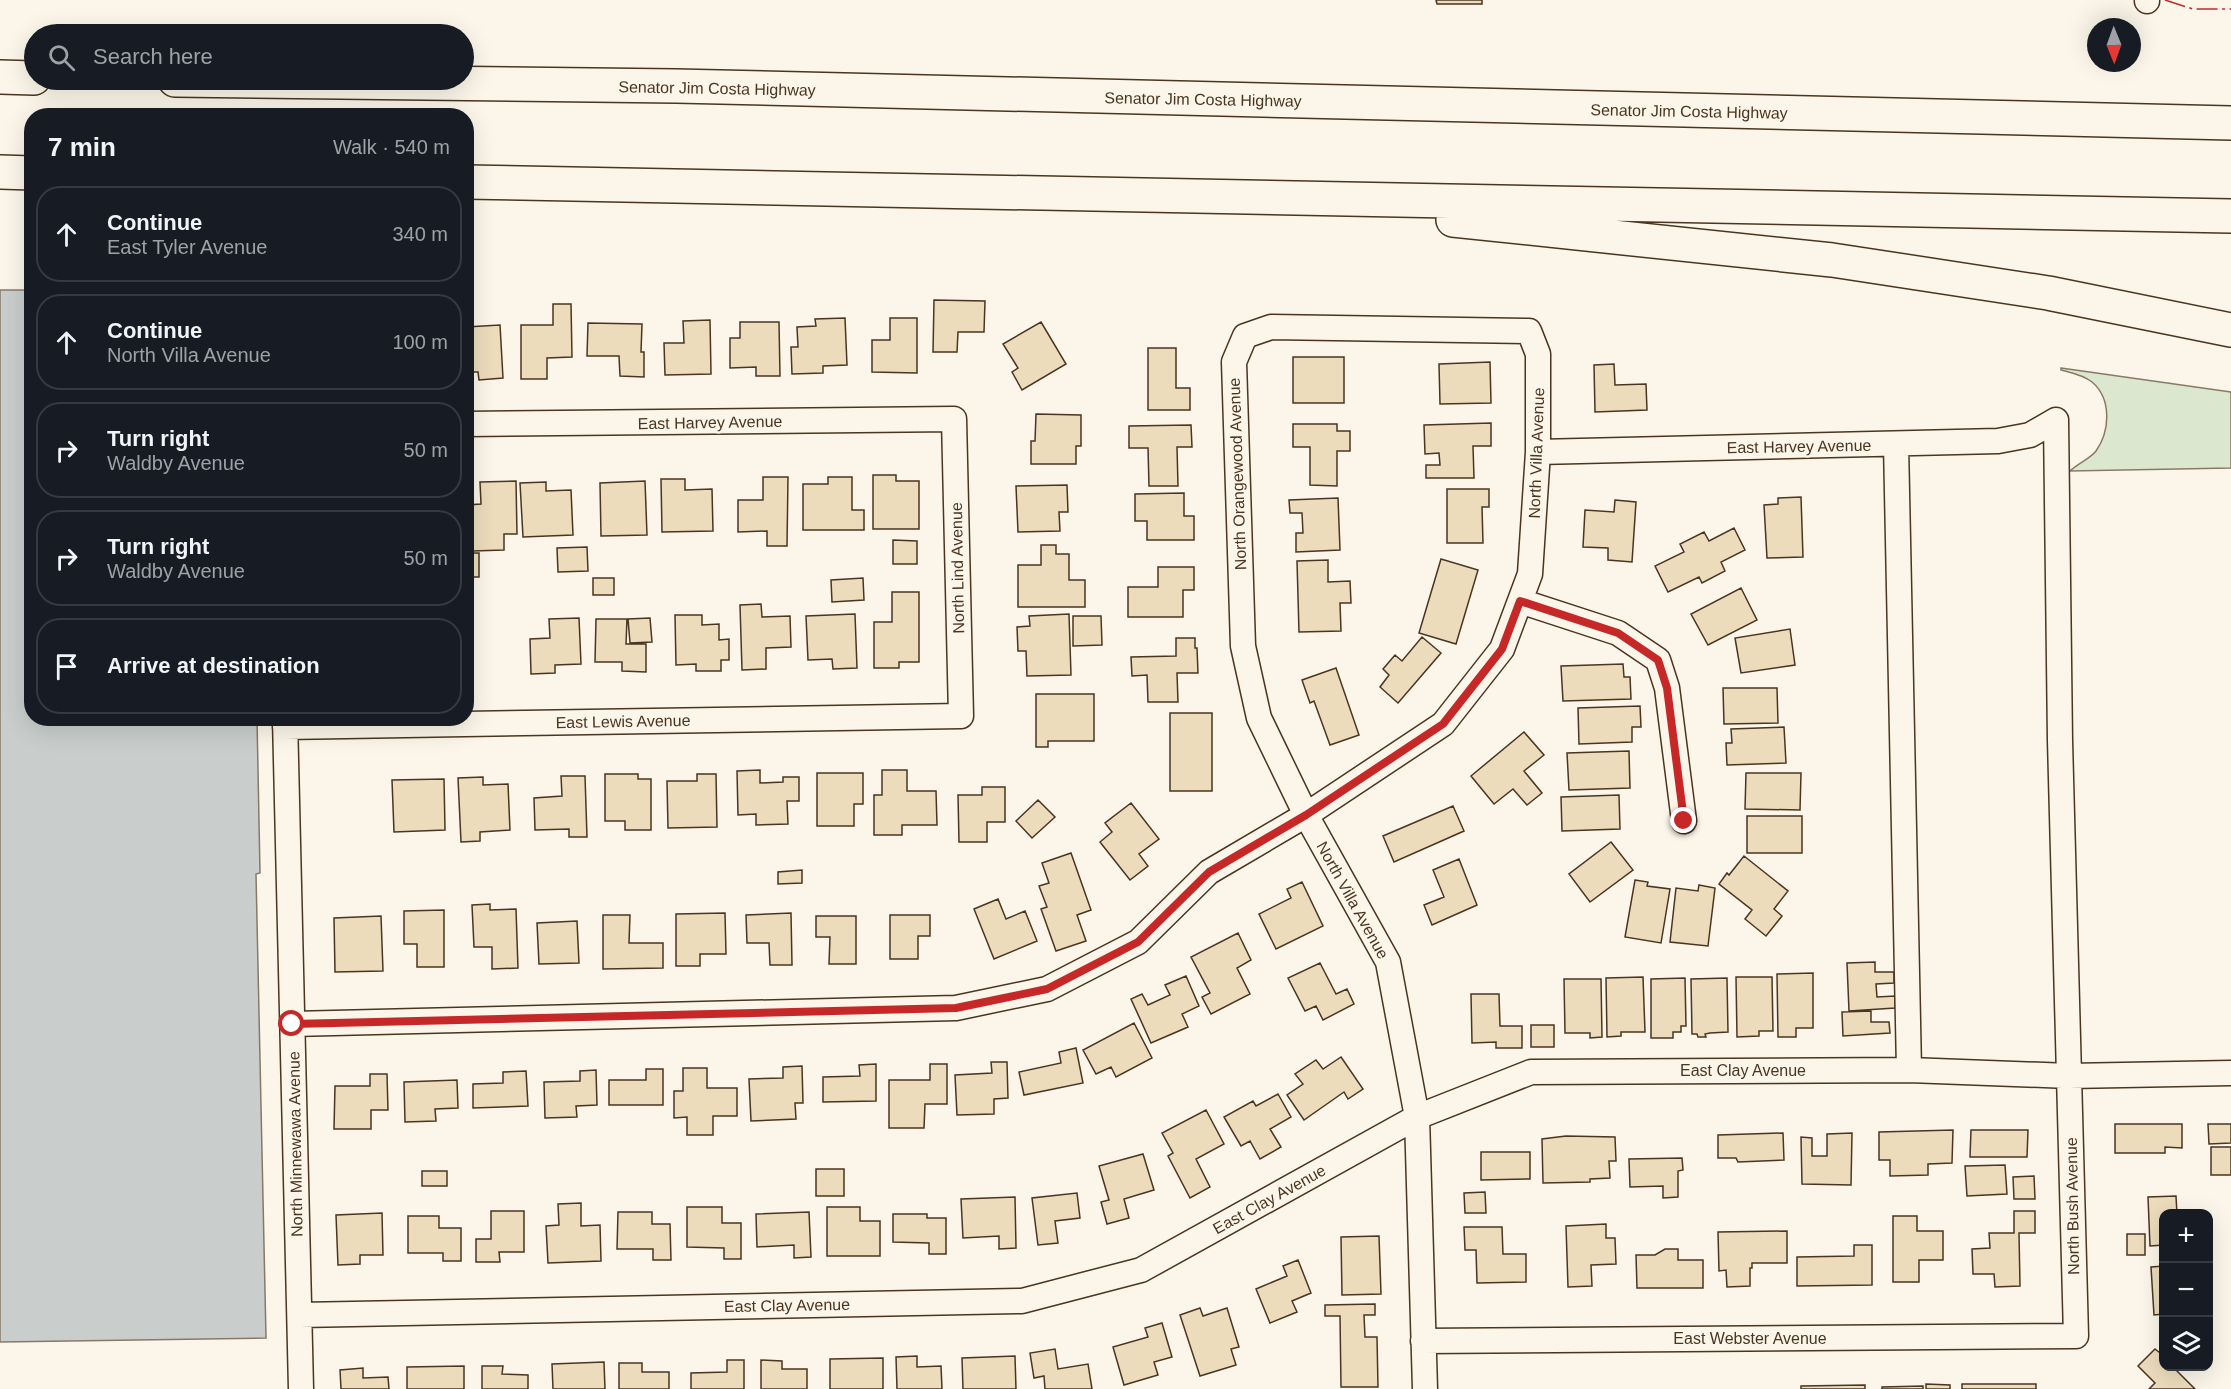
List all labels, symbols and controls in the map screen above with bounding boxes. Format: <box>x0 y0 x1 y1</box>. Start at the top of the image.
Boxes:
north arrow <box>2087 18 2141 72</box>
search box <box>24 24 474 90</box>
icon: search <box>45 41 78 74</box>
text: Search here <box>93 44 213 69</box>
street label: Senator Jim Costa Highway <box>618 78 816 99</box>
street label: Senator Jim Costa Highway <box>1104 89 1302 110</box>
street label: Senator Jim Costa Highway <box>1590 101 1788 122</box>
text: 7 min <box>48 132 116 162</box>
text: Walk · 540 m <box>333 136 450 158</box>
text: Continue <box>107 210 202 235</box>
icon: ahead <box>50 218 83 251</box>
text: 340 m <box>392 223 448 245</box>
text: East Tyler Avenue <box>107 236 267 258</box>
text: Continue <box>107 318 202 343</box>
icon: ahead <box>50 326 83 359</box>
text: 100 m <box>392 331 448 353</box>
text: North Villa Avenue <box>107 344 271 366</box>
street label: North Orangewood Avenue <box>1226 377 1249 571</box>
street label: North Villa Avenue <box>1526 387 1547 519</box>
street label: East Harvey Avenue <box>638 413 783 432</box>
text: Turn right <box>107 426 209 451</box>
icon: right <box>50 434 83 467</box>
street label: East Harvey Avenue <box>1727 437 1872 456</box>
text: 50 m <box>404 439 448 461</box>
text: Waldby Avenue <box>107 452 245 474</box>
street label: North Lind Avenue <box>948 502 967 634</box>
text: Turn right <box>107 534 209 559</box>
icon: right <box>50 542 83 575</box>
text: 50 m <box>404 547 448 569</box>
text: Waldby Avenue <box>107 560 245 582</box>
icon: arrive <box>50 650 83 683</box>
text: Arrive at destination <box>107 653 320 678</box>
street label: East Lewis Avenue <box>555 712 691 731</box>
route end <box>1670 807 1696 833</box>
street label: North Villa Avenue <box>1313 839 1392 962</box>
route start <box>278 1010 304 1036</box>
street label: North Minnewawa Avenue <box>285 1051 306 1237</box>
street label: East Clay Avenue <box>1680 1062 1806 1079</box>
street label: North Bush Avenue <box>2063 1137 2082 1275</box>
street label: East Clay Avenue <box>1210 1161 1329 1237</box>
map controls <box>2159 1209 2213 1371</box>
button: + <box>2159 1209 2213 1263</box>
button: − <box>2159 1263 2213 1317</box>
street label: East Clay Avenue <box>724 1296 850 1315</box>
button: layers <box>2159 1317 2213 1371</box>
street label: East Webster Avenue <box>1673 1330 1827 1347</box>

